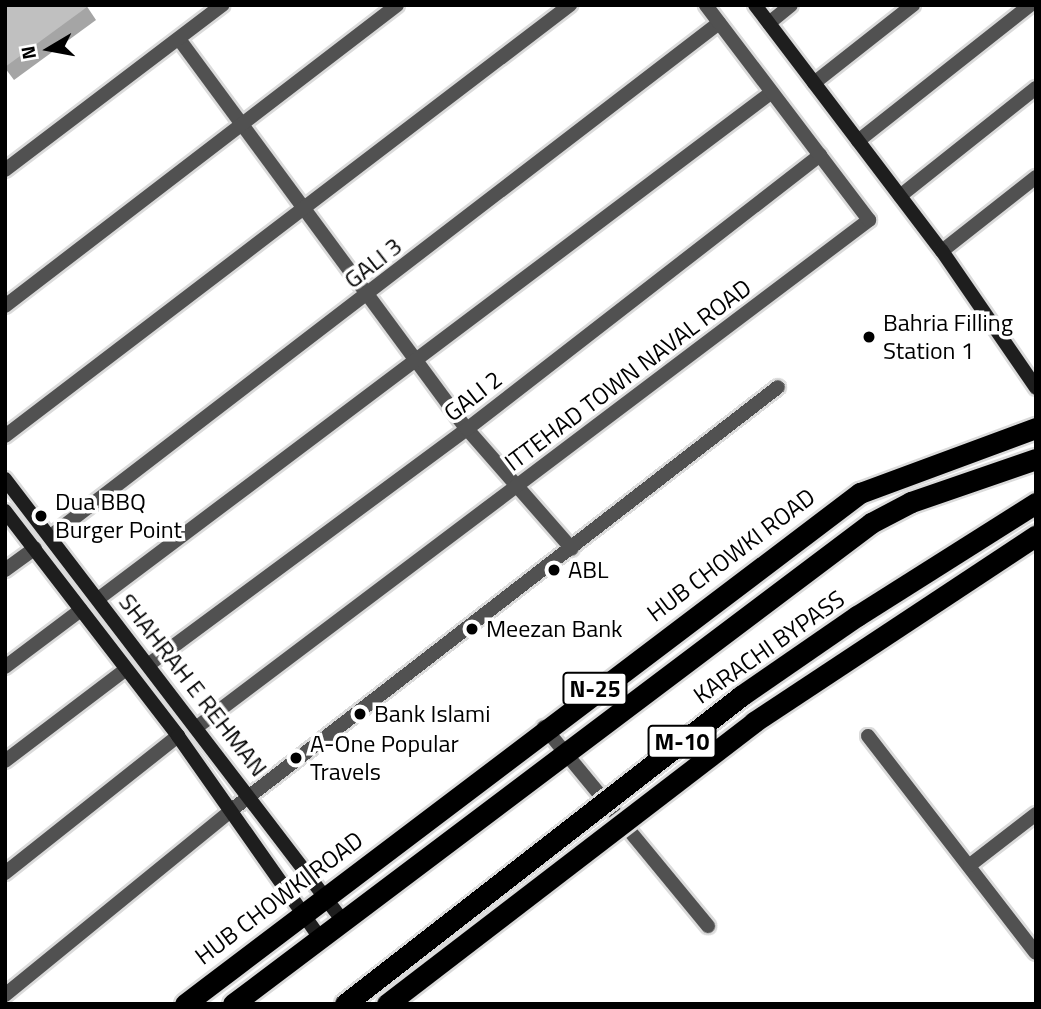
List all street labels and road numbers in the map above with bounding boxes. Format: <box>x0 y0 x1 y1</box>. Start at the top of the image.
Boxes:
street label: GALI 3 <box>338 232 408 294</box>
street label: ITTEHAD TOWN NAVAL ROAD <box>499 273 757 477</box>
street label: GALI 2 <box>438 365 508 427</box>
street label: HUB CHOWKI ROAD <box>641 482 821 628</box>
street label: KARACHI BYPASS <box>688 584 850 710</box>
street label: SHAHRAH E REHMAN <box>113 588 273 782</box>
road number: N-25 <box>562 670 628 708</box>
road number: M-10 <box>647 722 717 762</box>
street label: HUB CHOWKI ROAD <box>189 825 369 971</box>

